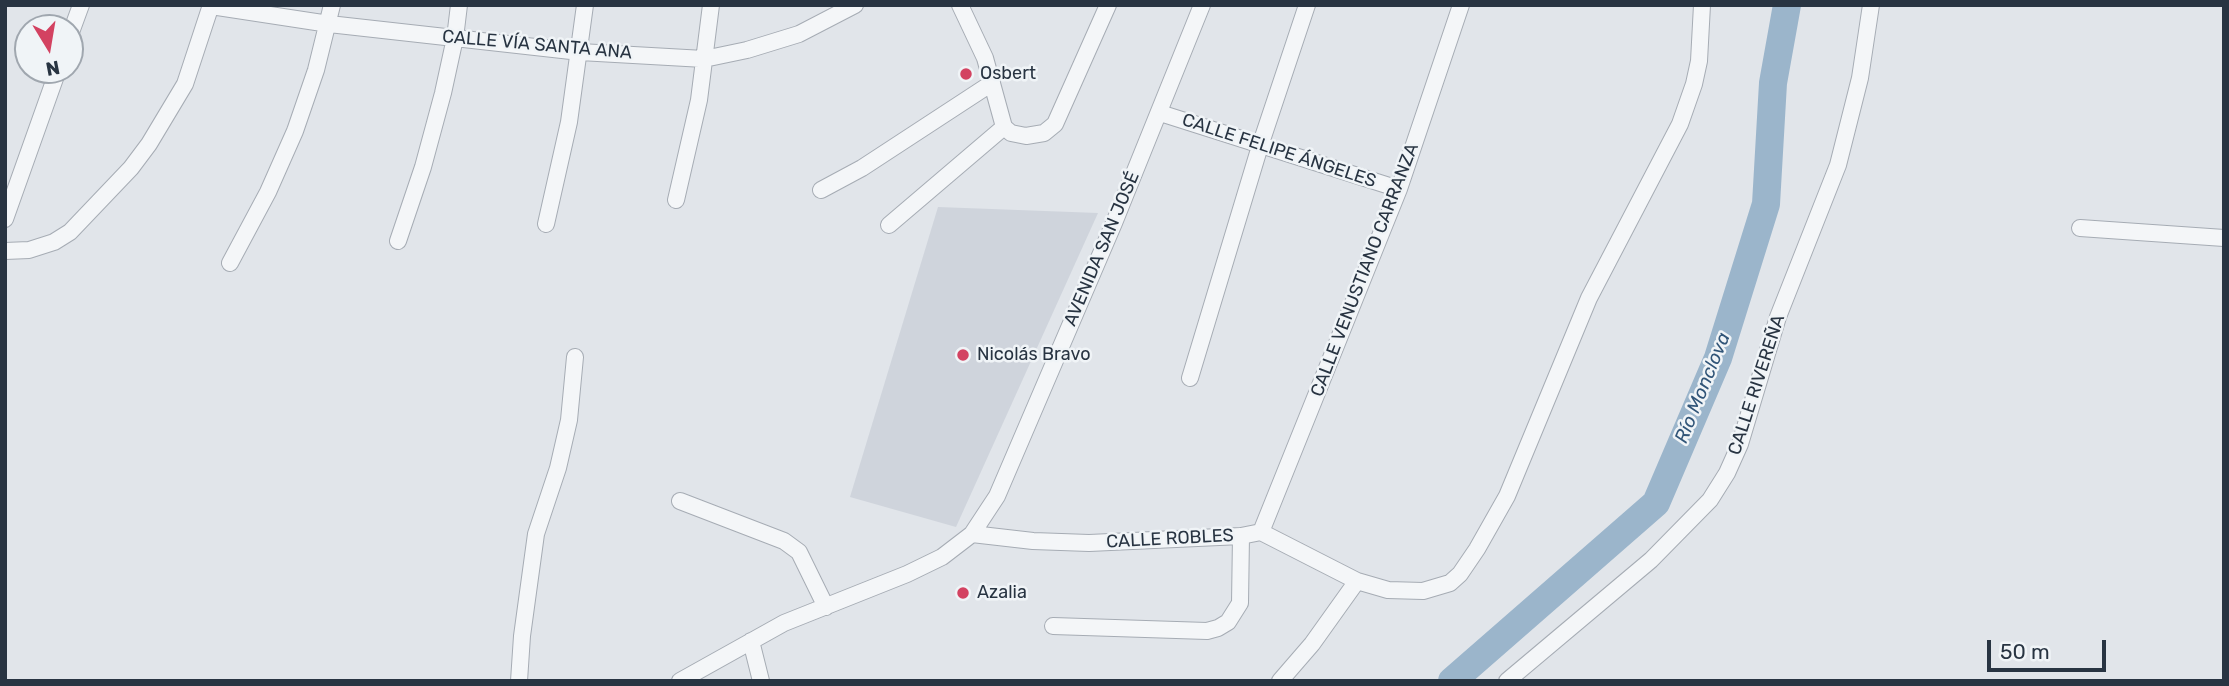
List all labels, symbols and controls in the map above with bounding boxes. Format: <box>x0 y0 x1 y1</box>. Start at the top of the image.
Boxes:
north arrow <box>14 14 84 84</box>
street label: CALLE VÍA SANTA ANA <box>441 26 633 64</box>
text: N <box>44 56 62 81</box>
place label: Osbert <box>980 63 1036 85</box>
marker: Osbert <box>958 66 974 82</box>
street label: CALLE FELIPE ÁNGELES <box>1179 109 1379 193</box>
street label: CALLE VENUSTIANO CARRANZA <box>1307 140 1423 400</box>
street label: AVENIDA SAN JOSÉ <box>1060 169 1144 329</box>
street label: CALLE RIVEREÑA <box>1724 312 1790 458</box>
water label: Río Monclova <box>1670 329 1736 447</box>
place label: Nicolás Bravo <box>977 344 1090 366</box>
marker: Nicolás Bravo <box>955 347 971 363</box>
street label: CALLE ROBLES <box>1106 525 1234 553</box>
place label: Azalia <box>977 582 1027 604</box>
marker: Azalia <box>955 585 971 601</box>
scale bar <box>1991 626 2110 670</box>
text: 50 m <box>2000 639 2050 664</box>

